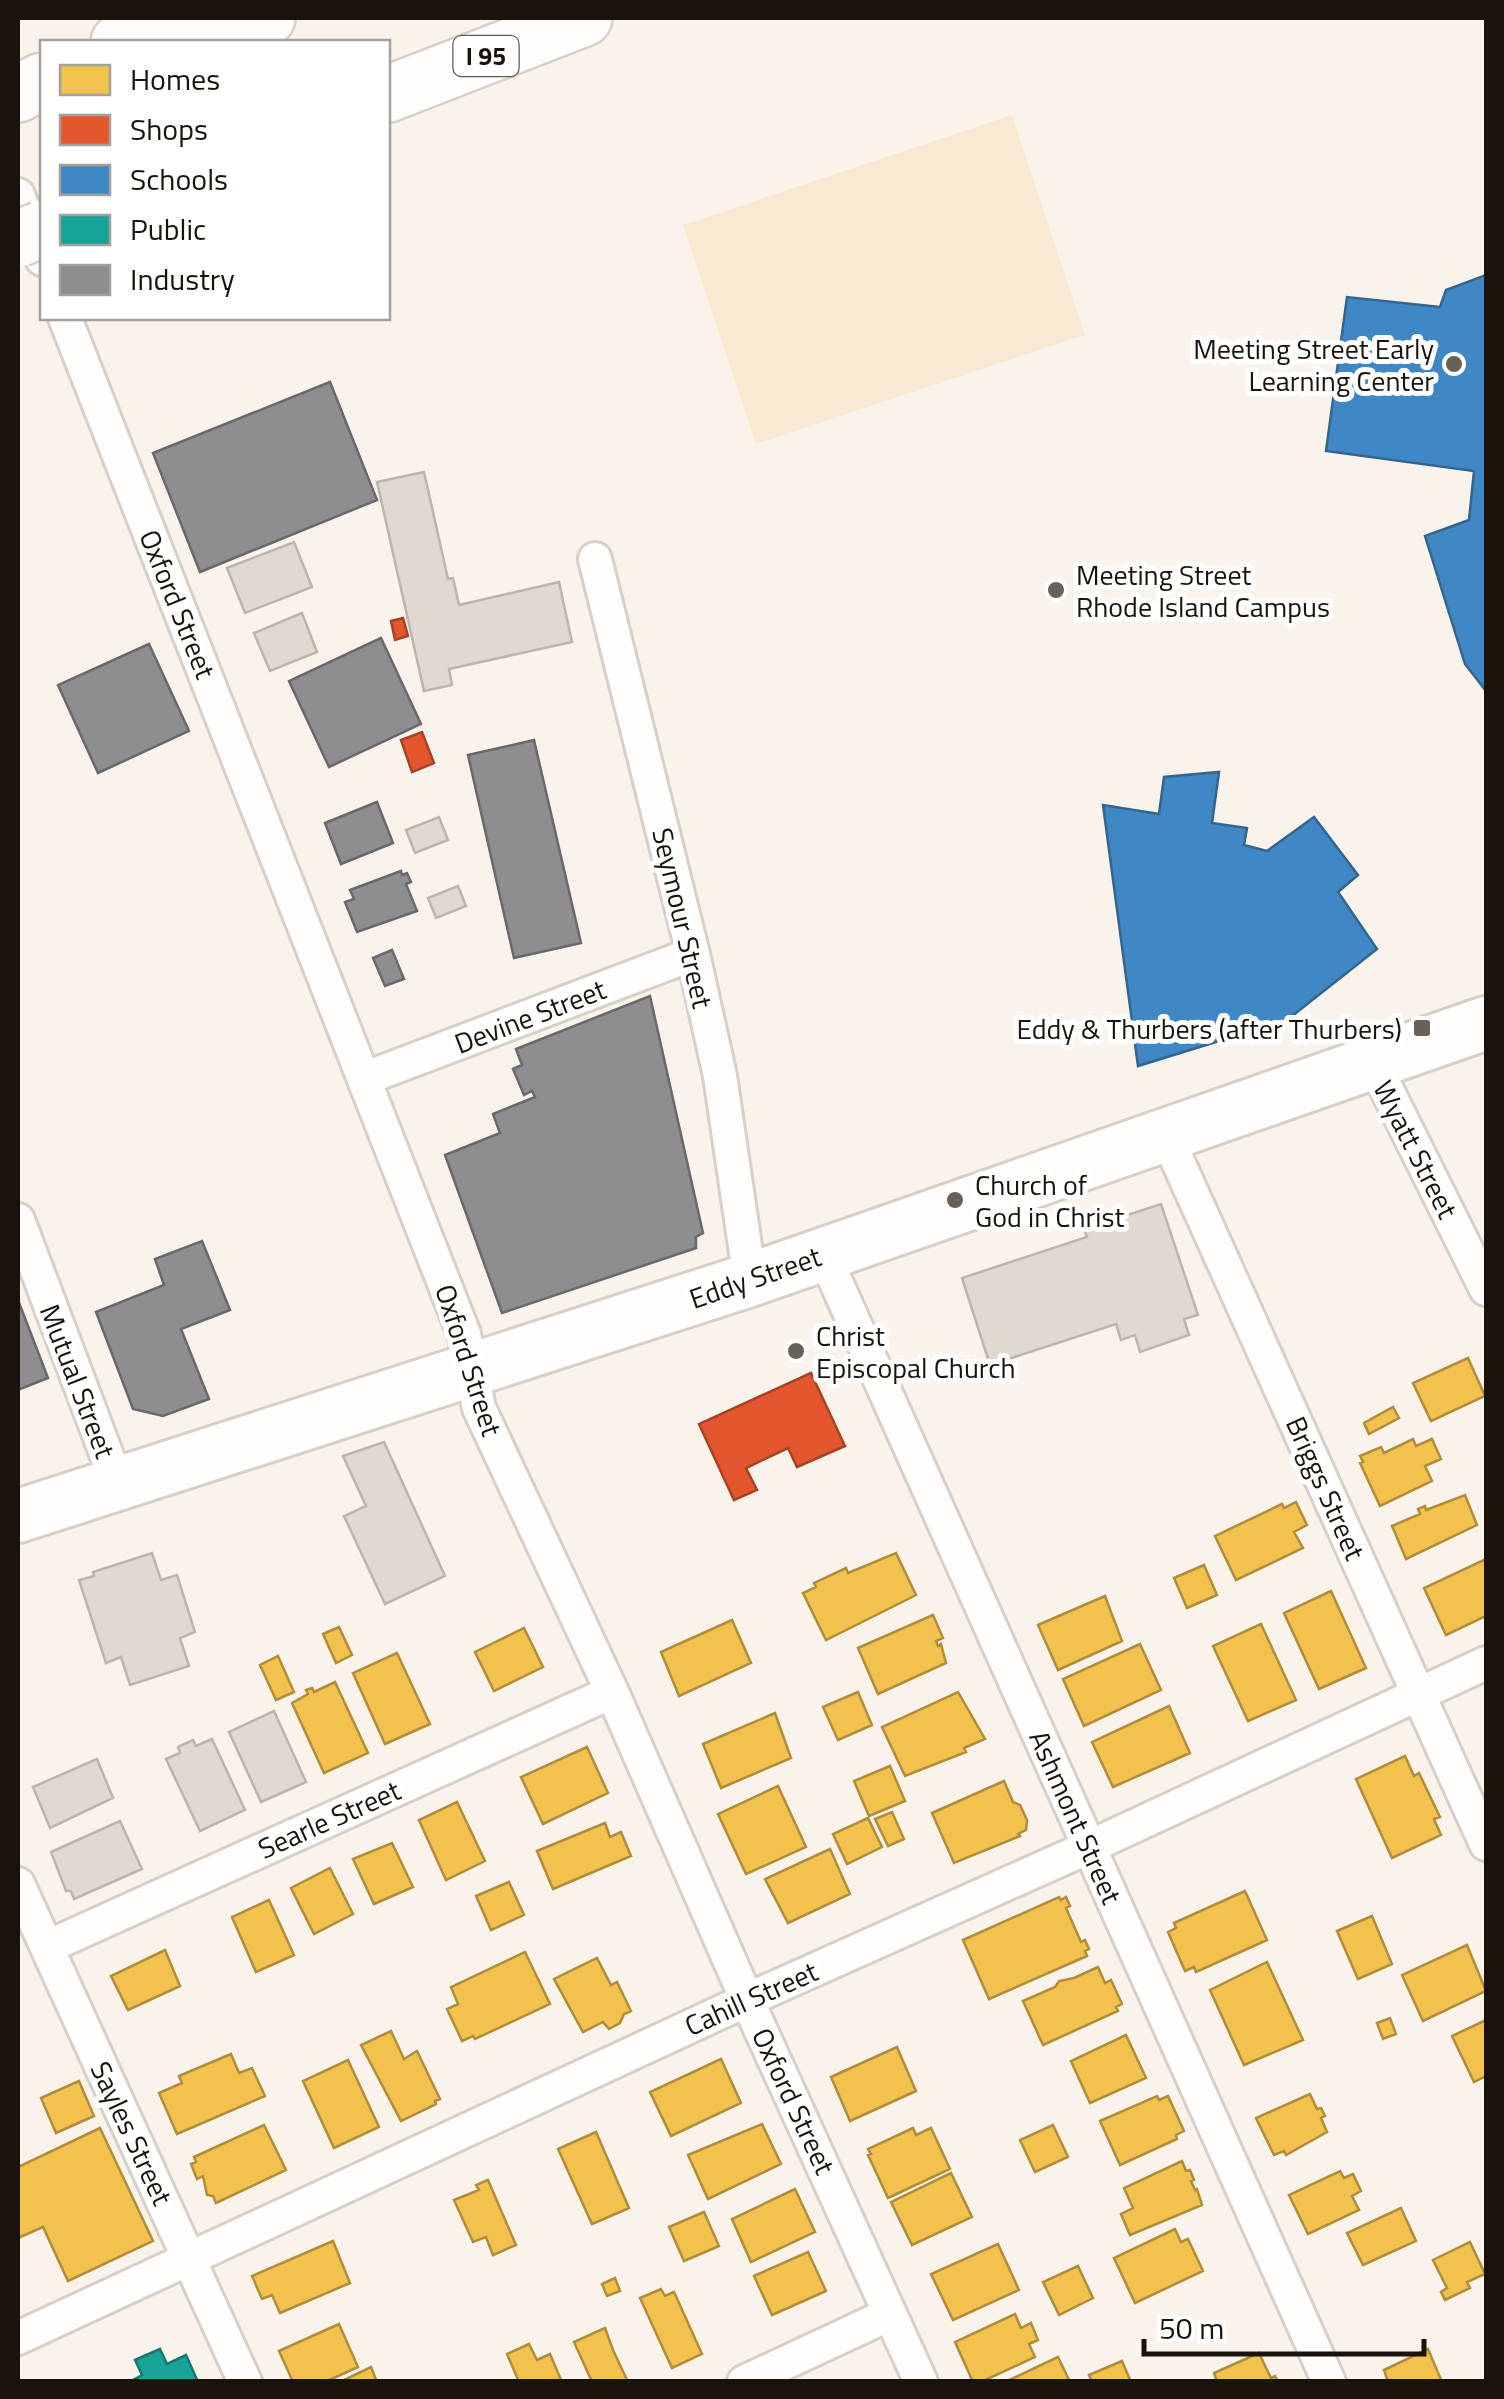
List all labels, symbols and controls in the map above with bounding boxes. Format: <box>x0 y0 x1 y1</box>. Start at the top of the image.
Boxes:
road number: I 95 <box>454 36 518 76</box>
legend <box>40 40 390 320</box>
text: Homes <box>130 56 220 102</box>
text: Shops <box>130 106 208 152</box>
text: Schools <box>130 156 228 202</box>
text: Public <box>130 206 206 252</box>
text: Industry <box>130 256 235 302</box>
place label: Meeting Street Early Learning Center <box>1193 327 1434 402</box>
marker: Meeting Street Early Learning Center <box>1443 353 1465 375</box>
street label: Oxford Street <box>129 523 227 685</box>
place label: Meeting Street Rhode Island Campus <box>1076 553 1330 628</box>
marker: Meeting Street Rhode Island Campus <box>1045 579 1067 601</box>
street label: Seymour Street <box>641 824 725 1012</box>
street label: Devine Street <box>448 967 612 1065</box>
place label: Eddy & Thurbers (after Thurbers) <box>1016 1007 1402 1050</box>
marker: Eddy & Thurbers (after Thurbers) <box>1411 1017 1433 1039</box>
street label: Wyatt Street <box>1363 1072 1469 1226</box>
place label: Church of God in Christ <box>975 1163 1124 1238</box>
marker: Church of God in Christ <box>944 1189 966 1211</box>
street label: Eddy Street <box>683 1234 827 1320</box>
street label: Oxford Street <box>424 1278 514 1442</box>
street label: Mutual Street <box>29 1298 127 1464</box>
place label: Christ Episcopal Church <box>816 1314 1015 1389</box>
marker: Christ Episcopal Church <box>785 1340 807 1362</box>
street label: Briggs Street <box>1275 1409 1377 1567</box>
street label: Ashmont Street <box>1019 1723 1134 1911</box>
street label: Searle Street <box>251 1768 407 1870</box>
street label: Cahill Street <box>678 1949 825 2046</box>
street label: Oxford Street <box>741 2021 847 2182</box>
street label: Sayles Street <box>80 2054 184 2212</box>
scale bar <box>1144 2294 1424 2356</box>
text: 50 m <box>1159 2305 1224 2351</box>

